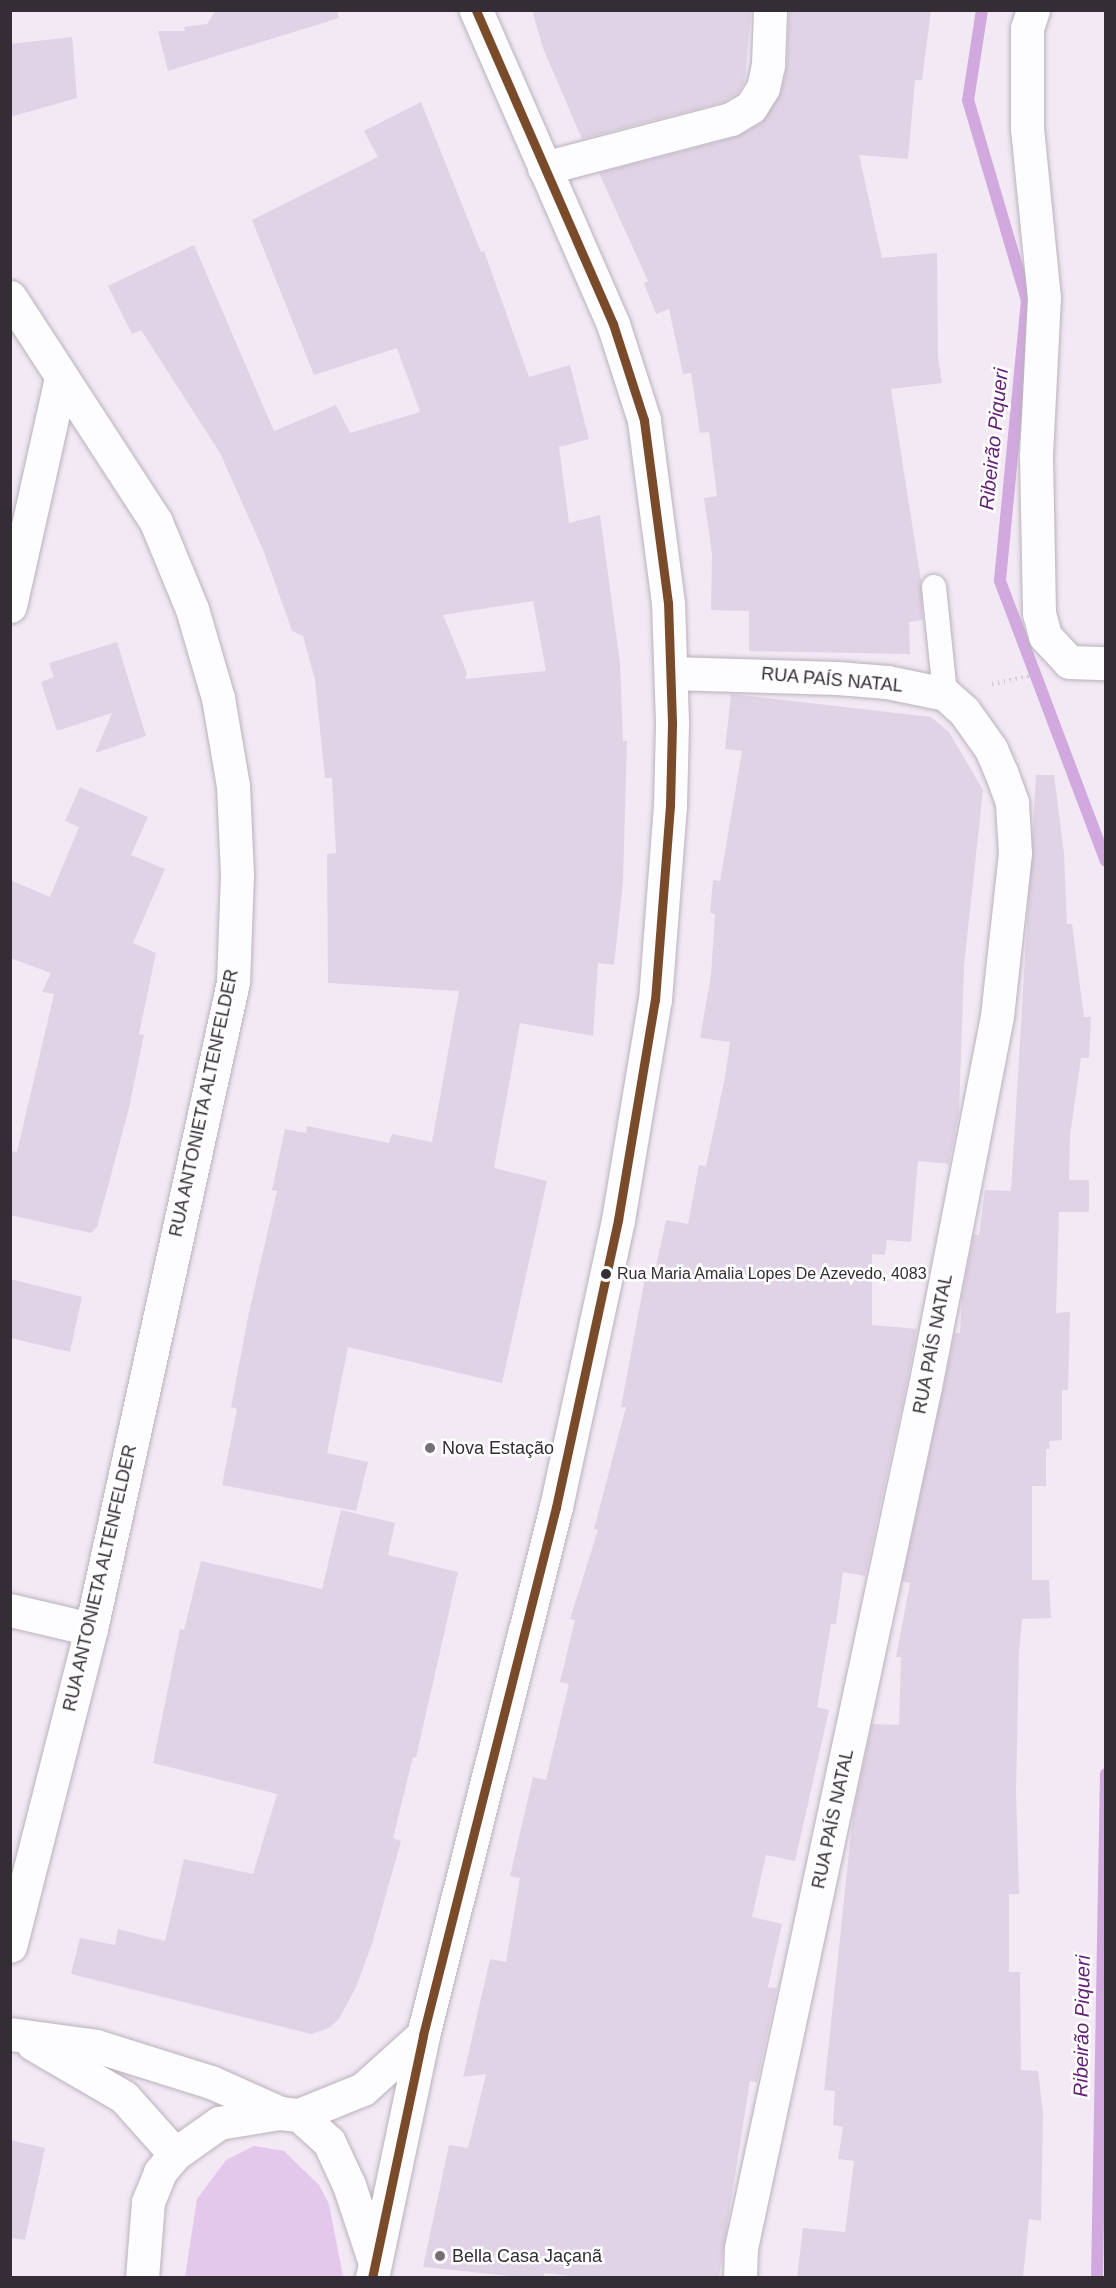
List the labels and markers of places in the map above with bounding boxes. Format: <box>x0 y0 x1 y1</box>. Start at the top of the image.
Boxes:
place label: Rua Maria Amalia Lopes De Azevedo, 4083 <box>617 1264 928 1284</box>
marker: Rua Maria Amalia Lopes De Azevedo, 4083 <box>600 1268 612 1280</box>
place label: Nova Estação <box>442 1437 554 1459</box>
marker: Nova Estação <box>423 1441 437 1455</box>
place label: Bella Casa Jaçanã <box>452 2245 602 2267</box>
marker: Bella Casa Jaçanã <box>433 2249 447 2263</box>

